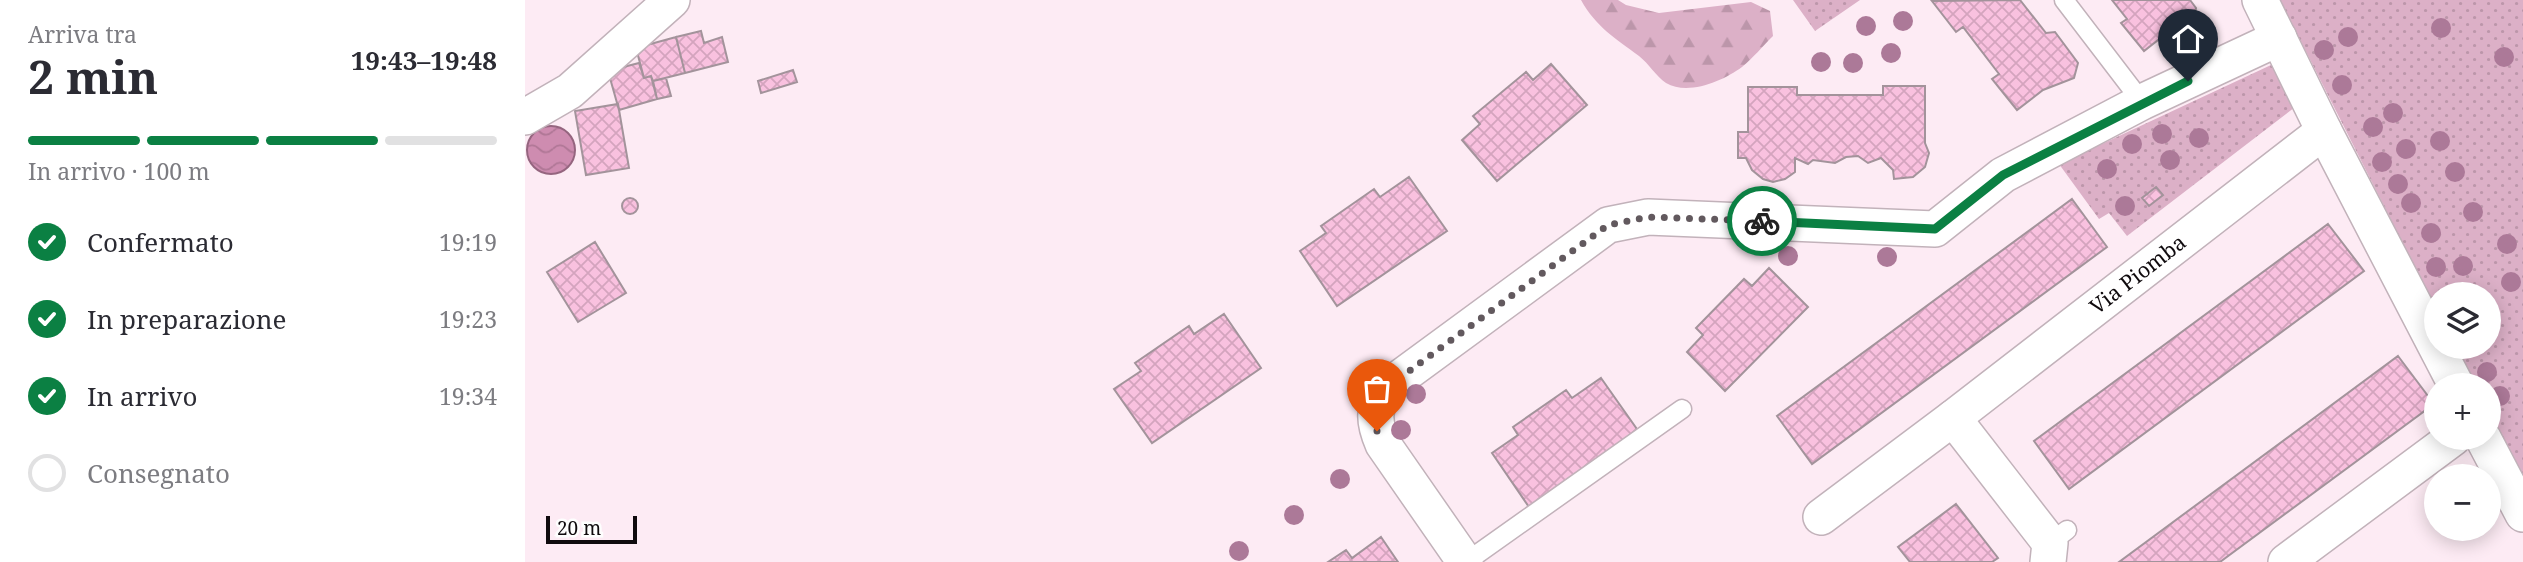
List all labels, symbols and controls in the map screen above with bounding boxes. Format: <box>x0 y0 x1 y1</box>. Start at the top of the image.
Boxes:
pin <box>2158 9 2218 81</box>
text: Arriva tra <box>28 18 137 50</box>
icon: home <box>2169 20 2207 58</box>
text: 19:43–19:48 <box>351 42 497 78</box>
text: 2 min <box>28 45 158 107</box>
text: In arrivo · 100 m <box>28 155 210 187</box>
courier <box>1727 186 1797 256</box>
icon: bike <box>1743 202 1781 240</box>
icon: check <box>28 223 66 261</box>
text: Confermato <box>87 224 234 260</box>
text: 19:19 <box>439 226 497 258</box>
street label: Via Piomba <box>2084 228 2191 320</box>
map controls <box>2424 282 2501 541</box>
button: layers <box>2424 282 2501 359</box>
icon: check <box>28 300 66 338</box>
text: In preparazione <box>87 301 286 337</box>
text: 19:23 <box>439 303 497 335</box>
pin <box>1347 359 1407 431</box>
icon: bag <box>1358 370 1396 408</box>
button: + <box>2424 373 2501 450</box>
icon: check <box>28 377 66 415</box>
text: In arrivo <box>87 378 198 414</box>
text: 19:34 <box>439 380 497 412</box>
text: Consegnato <box>87 455 230 491</box>
button: − <box>2424 464 2501 541</box>
scale bar <box>546 513 637 545</box>
text: 20 m <box>557 515 601 541</box>

